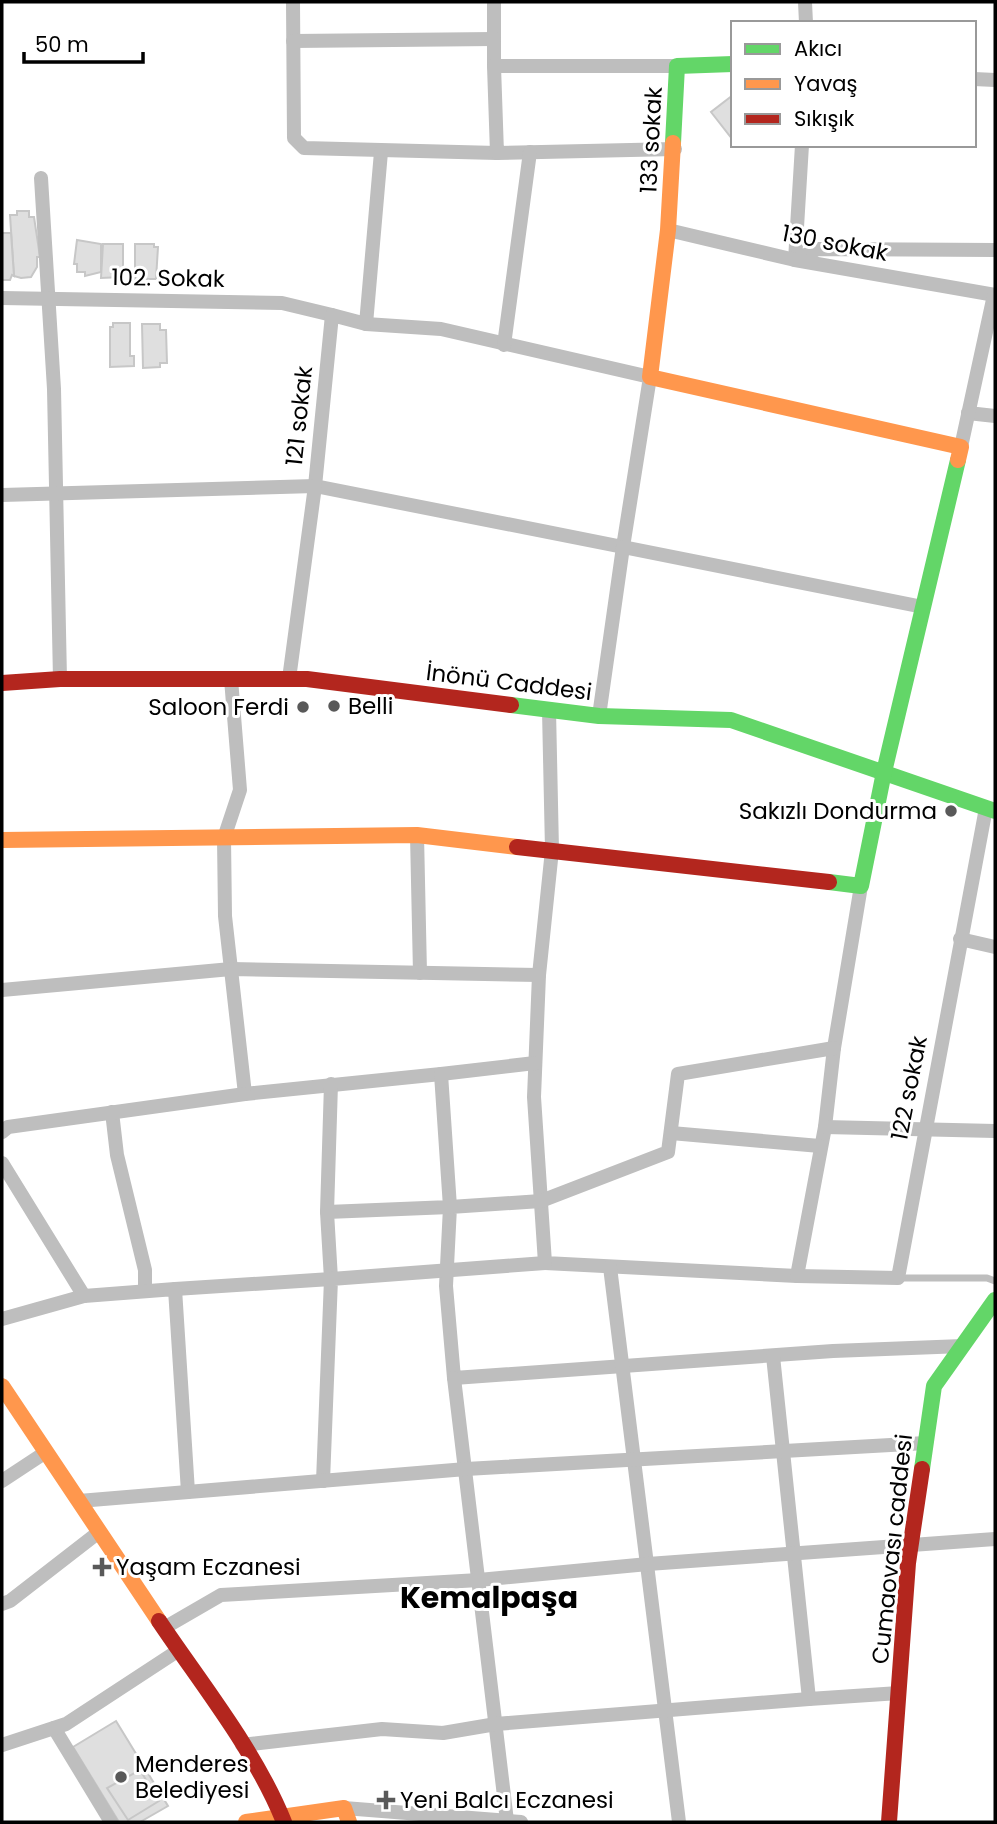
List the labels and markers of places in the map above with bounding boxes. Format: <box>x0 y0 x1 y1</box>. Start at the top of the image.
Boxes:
place label: Belli <box>348 690 393 722</box>
place label: Saloon Ferdi <box>148 691 289 723</box>
marker: Belli <box>326 698 342 714</box>
marker: Saloon Ferdi <box>295 699 311 715</box>
place label: Sakızlı Dondurma <box>739 795 937 827</box>
marker: Sakızlı Dondurma <box>943 803 959 819</box>
place label: Yaşam Eczanesi <box>116 1551 301 1583</box>
marker: Yaşam Eczanesi <box>94 1559 110 1575</box>
place label: Menderes Belediyesi <box>135 1748 249 1806</box>
marker: Menderes Belediyesi <box>113 1769 129 1785</box>
place label: Yeni Balcı Eczanesi <box>400 1784 614 1816</box>
marker: Yeni Balcı Eczanesi <box>378 1792 394 1808</box>

